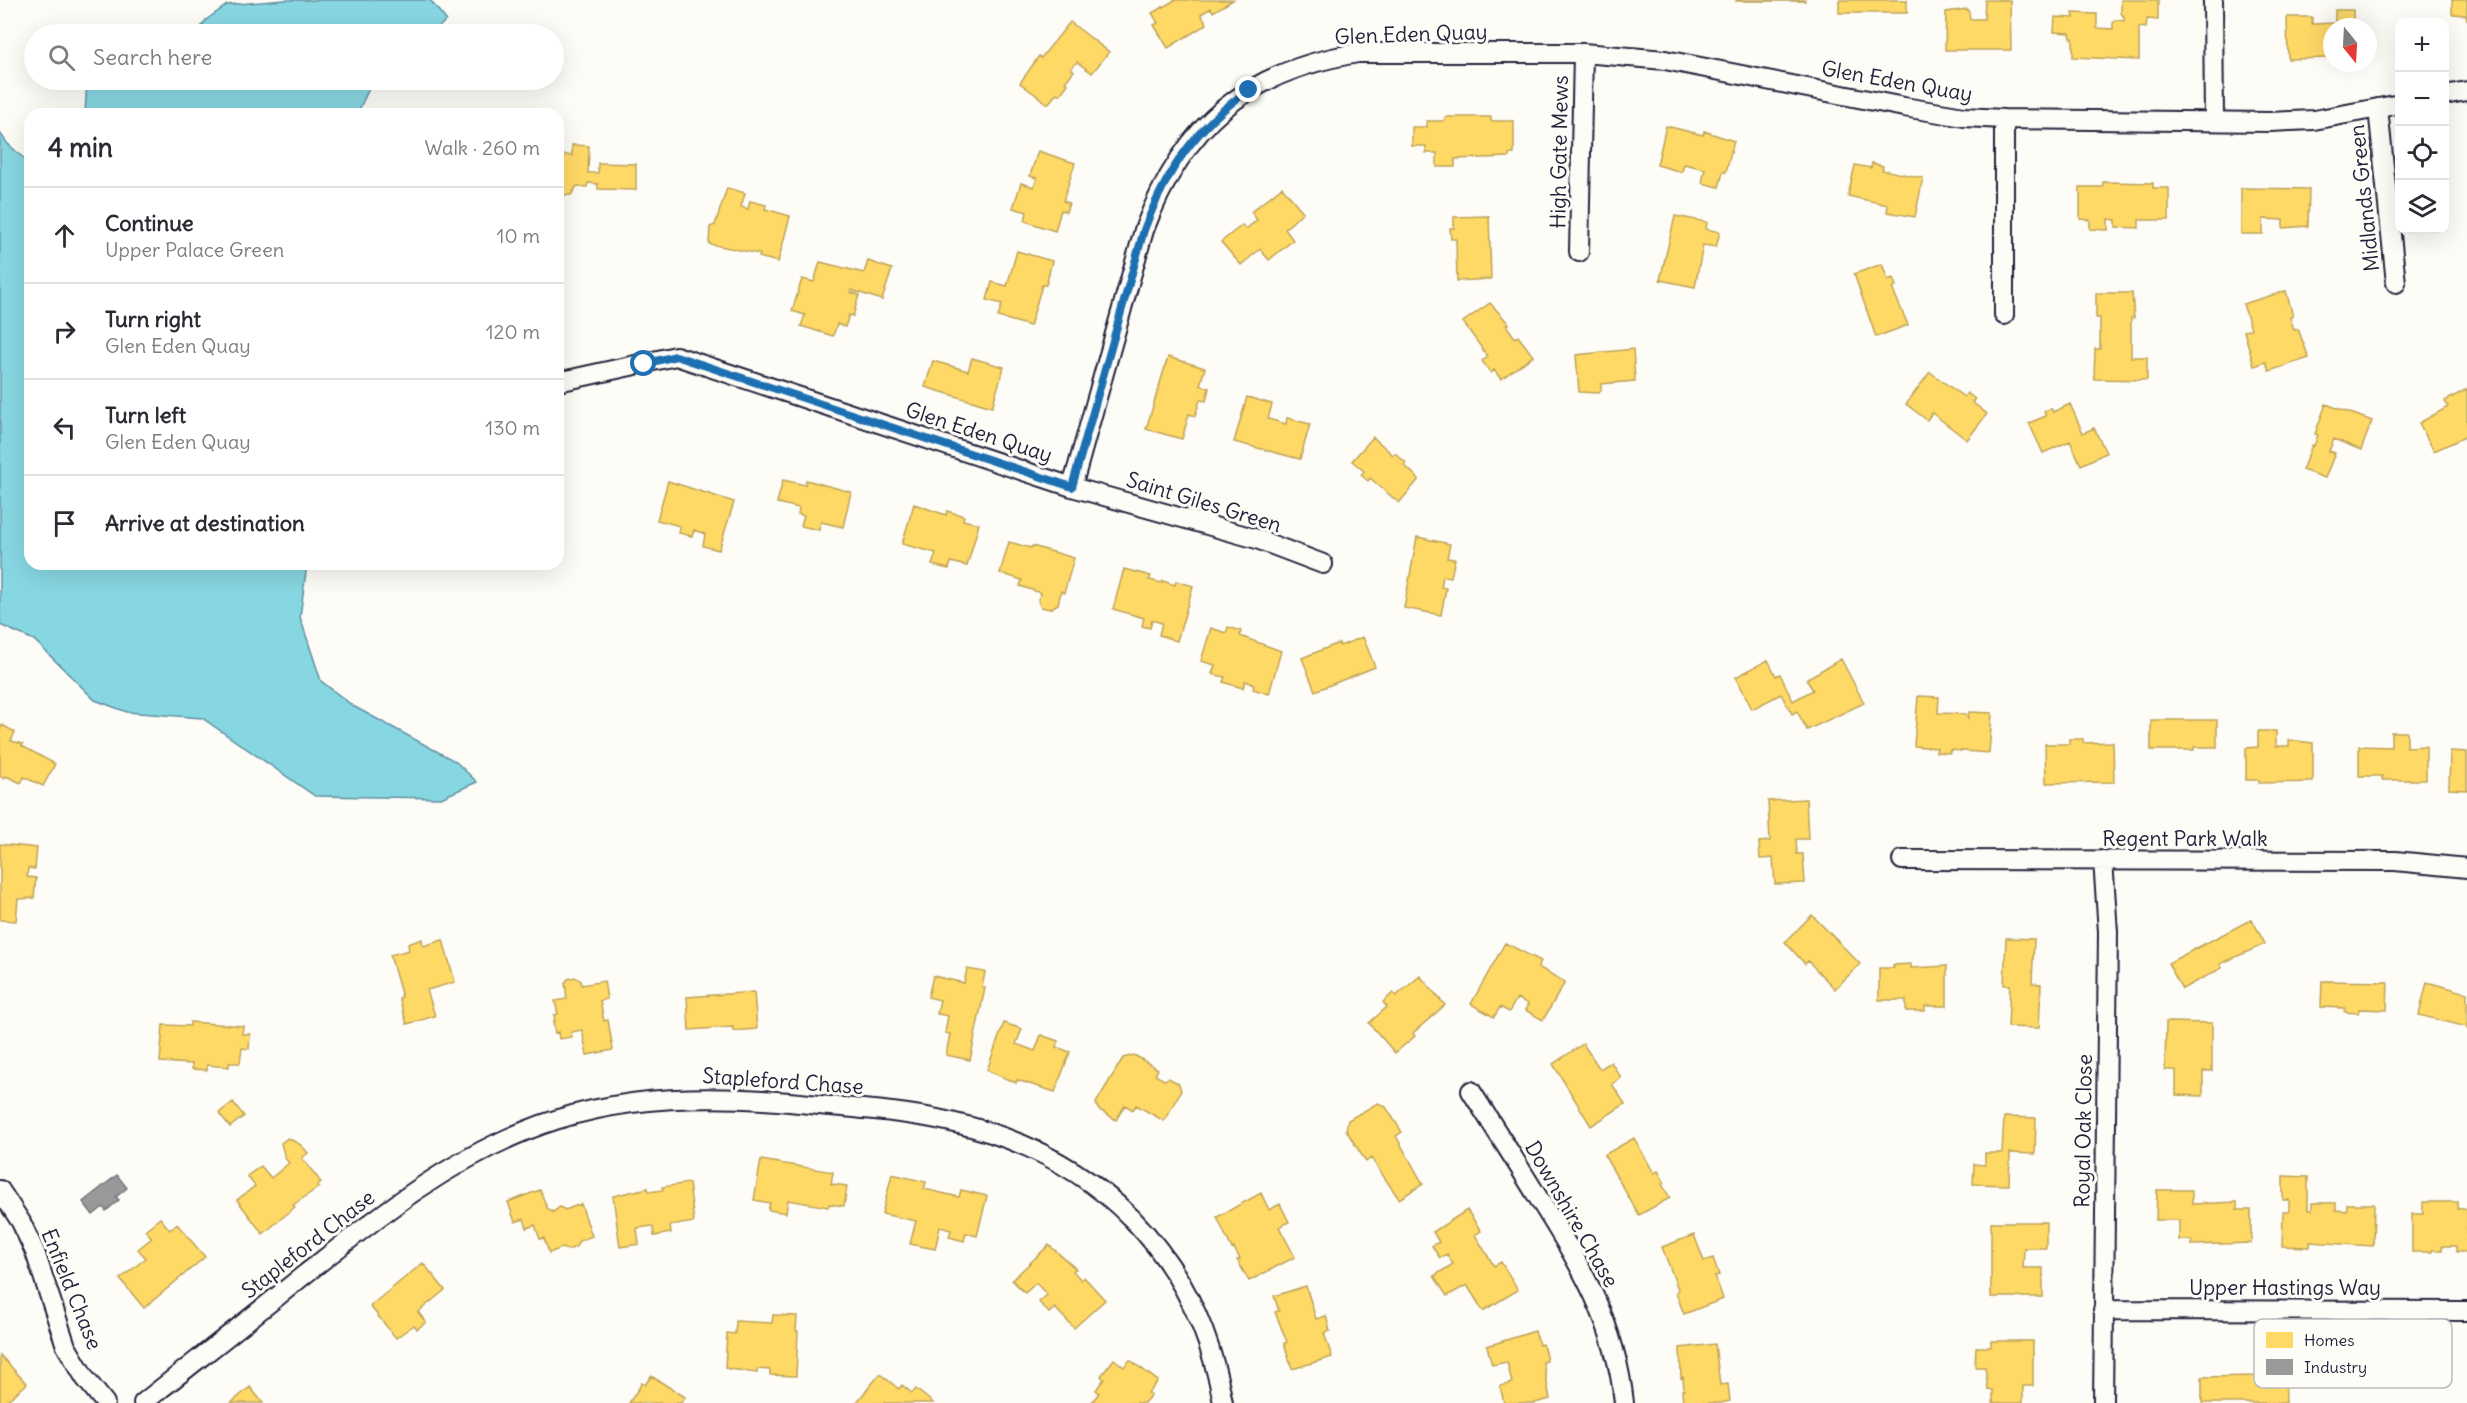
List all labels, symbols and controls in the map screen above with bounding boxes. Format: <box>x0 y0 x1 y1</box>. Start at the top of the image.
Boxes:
street label: Glen Eden Quay <box>1334 18 1488 50</box>
north arrow <box>2323 18 2377 72</box>
map controls <box>2395 18 2449 234</box>
button: + <box>2395 18 2449 72</box>
search box <box>24 24 564 90</box>
icon: search <box>45 41 78 74</box>
text: Search here <box>93 43 212 71</box>
street label: Glen Eden Quay <box>1819 54 1975 108</box>
button: − <box>2395 72 2449 126</box>
street label: High Gate Mews <box>1544 75 1574 229</box>
route end <box>1235 76 1261 102</box>
street label: Midlands Green <box>2343 123 2385 273</box>
button: locate <box>2395 126 2449 180</box>
text: 4 min <box>48 131 113 164</box>
text: Walk · 260 m <box>424 135 540 160</box>
button: layers <box>2395 180 2449 234</box>
text: Continue <box>105 209 194 237</box>
icon: ahead <box>48 219 81 252</box>
text: 10 m <box>497 223 540 248</box>
text: Upper Palace Green <box>105 237 284 262</box>
text: Turn right <box>105 305 201 333</box>
icon: right <box>48 315 81 348</box>
text: 120 m <box>486 319 540 344</box>
text: Glen Eden Quay <box>105 333 251 358</box>
route start <box>630 350 656 376</box>
street label: Glen Eden Quay <box>902 396 1056 468</box>
text: Turn left <box>105 401 186 429</box>
icon: left <box>48 411 81 444</box>
text: 130 m <box>485 415 540 440</box>
text: Glen Eden Quay <box>105 429 251 454</box>
street label: Saint Giles Green <box>1123 466 1285 538</box>
icon: arrive <box>48 507 81 540</box>
text: Arrive at destination <box>105 509 305 537</box>
street label: Regent Park Walk <box>2102 825 2268 852</box>
street label: Royal Oak Close <box>2068 1054 2098 1208</box>
street label: Stapleford Chase <box>702 1062 864 1100</box>
street label: Downshire Chase <box>1519 1136 1625 1292</box>
street label: Stapleford Chase <box>236 1184 380 1304</box>
street label: Enfield Chase <box>36 1225 108 1353</box>
street label: Upper Hastings Way <box>2189 1274 2381 1301</box>
legend <box>2254 1319 2452 1388</box>
text: Homes <box>2304 1330 2354 1350</box>
text: Industry <box>2304 1357 2367 1377</box>

